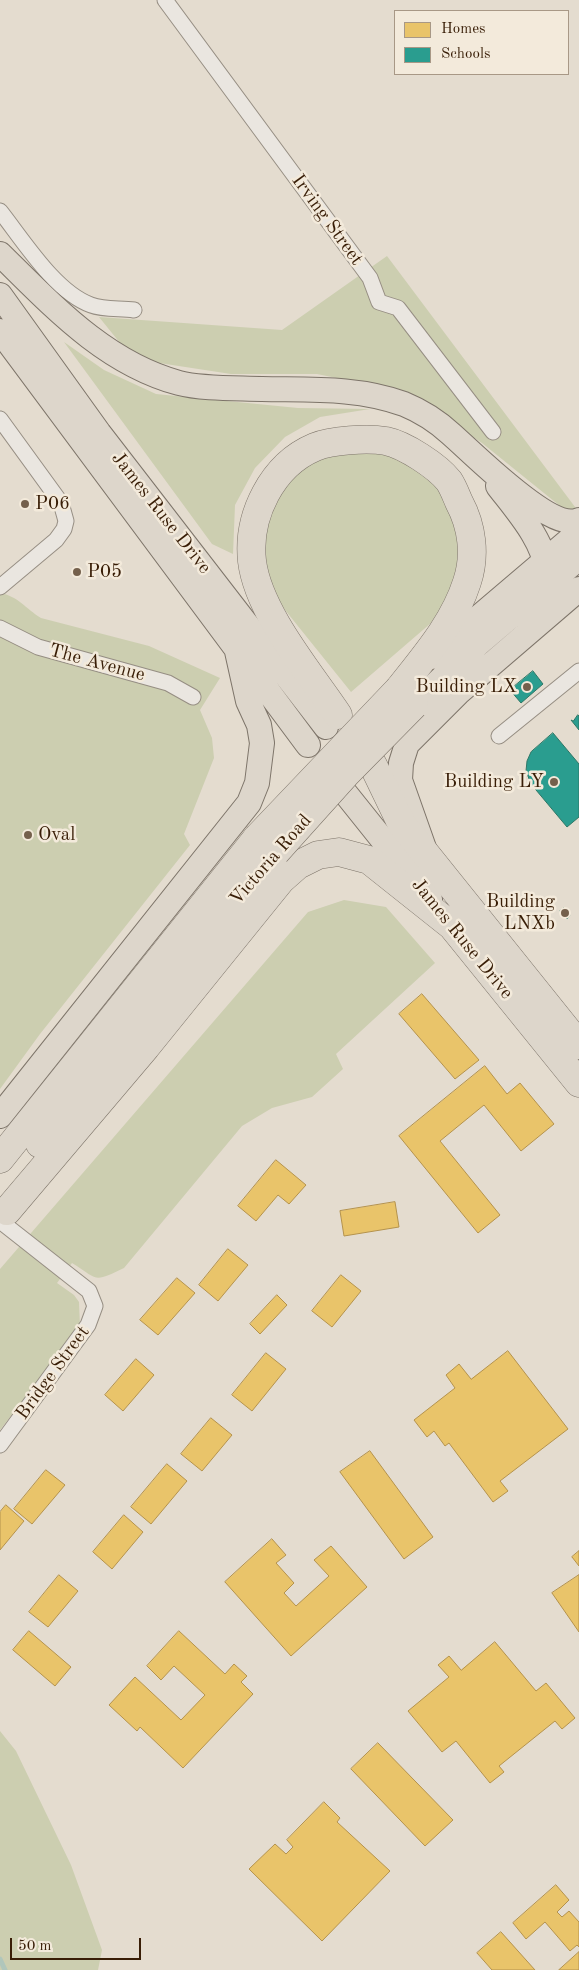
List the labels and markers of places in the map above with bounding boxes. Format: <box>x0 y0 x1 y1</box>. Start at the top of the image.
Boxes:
place label: P06 <box>35 493 70 515</box>
marker: P06 <box>19 498 31 510</box>
place label: P05 <box>87 561 122 583</box>
marker: P05 <box>71 566 83 578</box>
place label: Building LX <box>416 676 517 698</box>
marker: Building LX <box>521 681 533 693</box>
place label: Building LY <box>444 771 544 793</box>
marker: Building LY <box>548 776 560 788</box>
place label: Oval <box>38 824 75 846</box>
marker: Oval <box>22 829 34 841</box>
place label: Building LNXb <box>486 891 555 935</box>
marker: Building LNXb <box>559 907 571 919</box>

